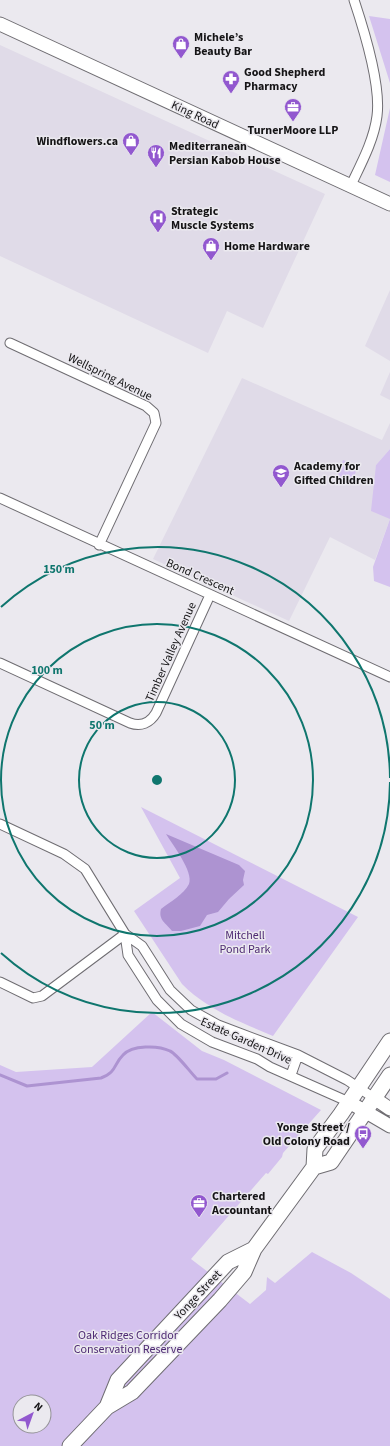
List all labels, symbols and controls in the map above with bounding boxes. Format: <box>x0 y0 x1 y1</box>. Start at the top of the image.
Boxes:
place label: Michele’s Beauty Bar <box>194 29 252 60</box>
shop icon: Michele’s Beauty Bar <box>171 34 191 59</box>
place label: Good Shepherd Pharmacy <box>244 64 326 95</box>
pharmacy icon: Good Shepherd Pharmacy <box>221 69 241 94</box>
street label: King Road <box>168 97 222 133</box>
office icon: TurnerMoore LLP <box>283 97 303 122</box>
place label: TurnerMoore LLP <box>248 122 338 139</box>
shop icon: Windflowers.ca <box>121 131 141 156</box>
place label: Windflowers.ca <box>36 133 118 150</box>
place label: Mediterranean Persian Kabob House <box>169 138 281 169</box>
restaurant icon: Mediterranean Persian Kabob House <box>146 143 166 168</box>
place label: Strategic Muscle Systems <box>171 203 254 234</box>
hospital icon: Strategic Muscle Systems <box>148 208 168 233</box>
shop icon: Home Hardware <box>201 236 221 261</box>
place label: Home Hardware <box>224 238 310 255</box>
street label: Wellspring Avenue <box>65 349 155 405</box>
place label: Academy for Gifted Children <box>293 458 374 489</box>
school or university icon: Academy for Gifted Children <box>271 463 291 488</box>
street label: Bond Crescent <box>163 554 237 600</box>
text: 150 m <box>43 561 75 578</box>
street label: Timber Valley Avenue <box>141 599 201 705</box>
text: 100 m <box>31 662 63 679</box>
text: 50 m <box>89 717 115 734</box>
centre of rings <box>150 773 164 787</box>
park label: Mitchell Pond Park <box>219 927 271 958</box>
street label: Estate Garden Drive <box>198 1013 294 1069</box>
place label: Yonge Street / Old Colony Road <box>263 1119 350 1150</box>
bus stop icon: Yonge Street / Old Colony Road <box>353 1124 373 1149</box>
place label: Chartered Accountant <box>211 1188 272 1219</box>
office icon: Chartered Accountant <box>189 1193 209 1218</box>
street label: Yonge Street <box>170 1266 226 1324</box>
park label: Oak Ridges Corridor Conservation Reserve <box>74 1327 182 1358</box>
north arrow <box>12 1394 52 1434</box>
text: N <box>31 1399 46 1415</box>

